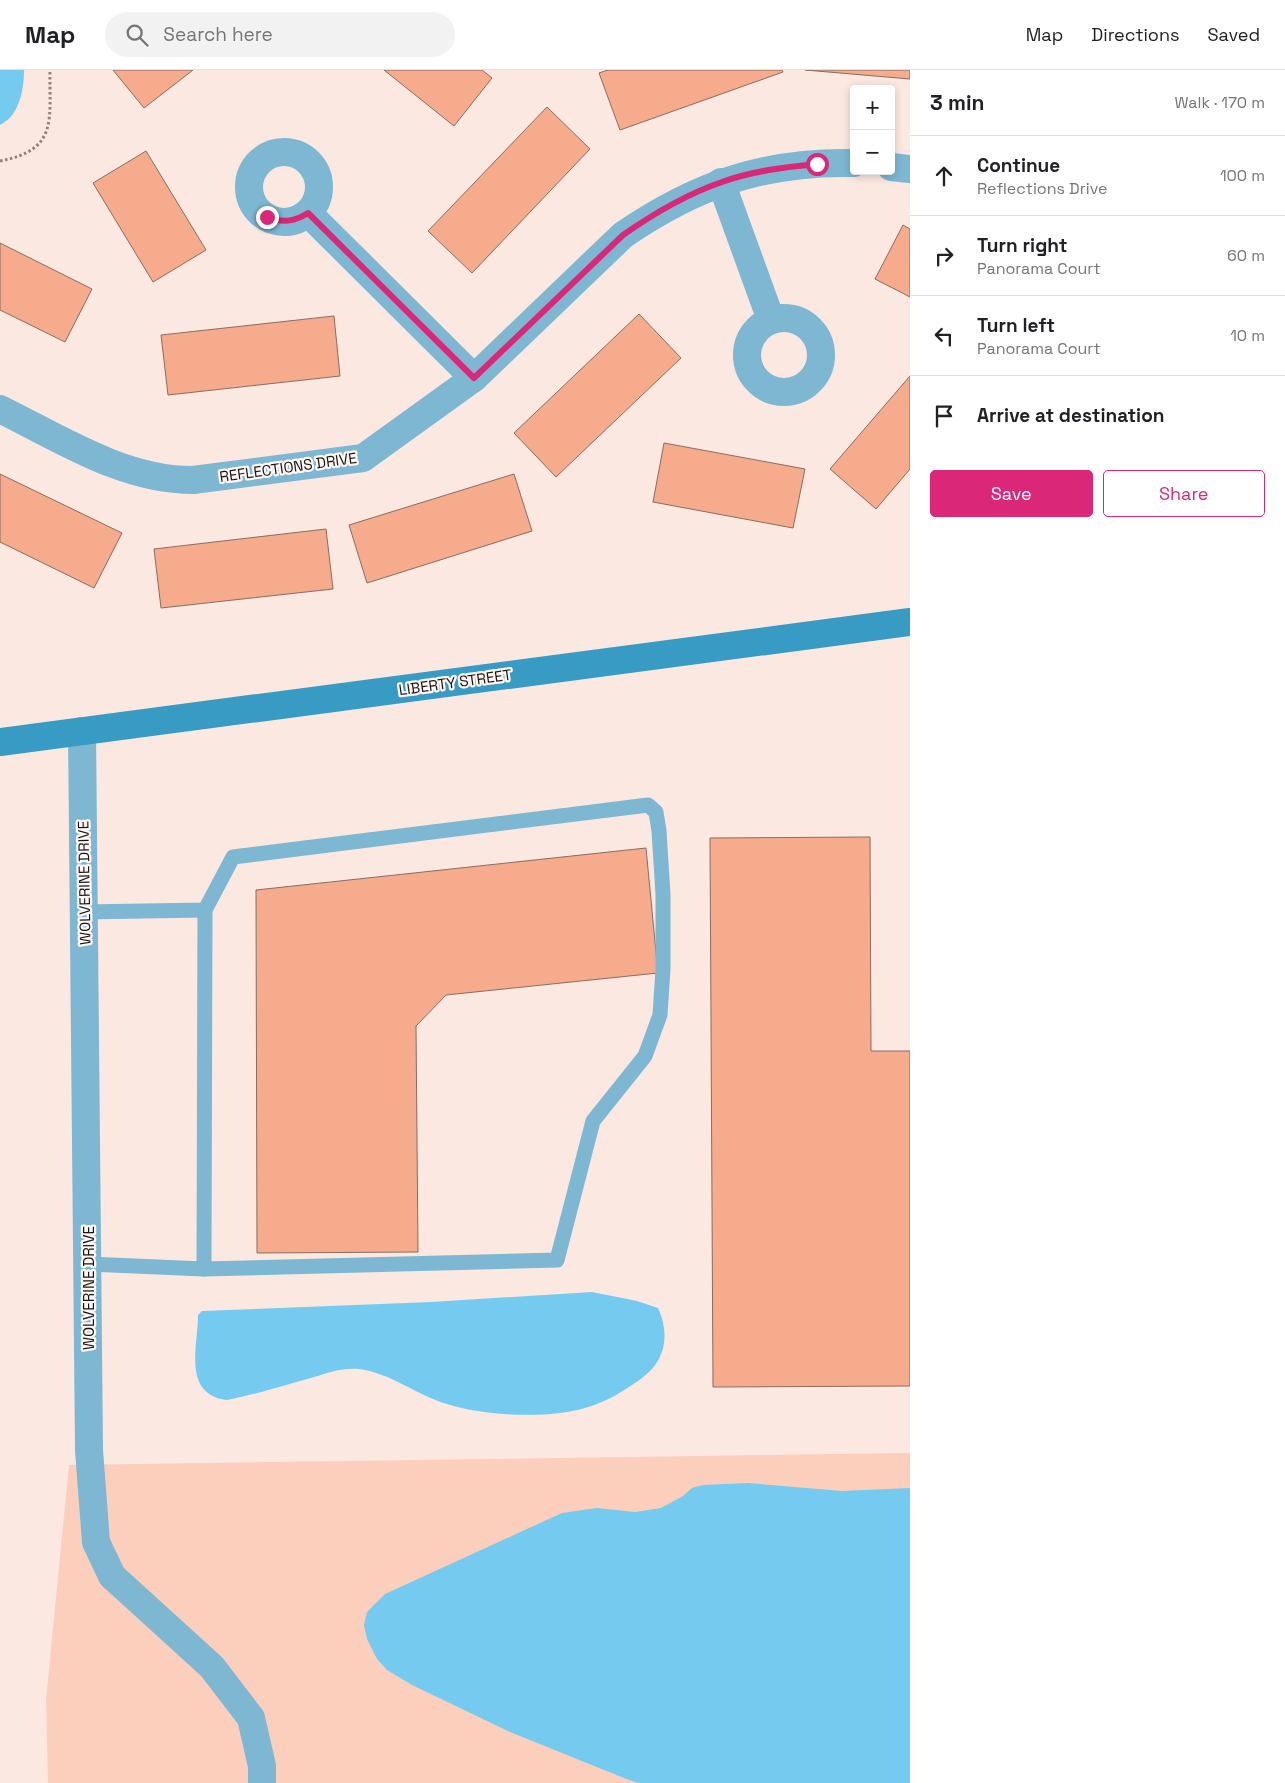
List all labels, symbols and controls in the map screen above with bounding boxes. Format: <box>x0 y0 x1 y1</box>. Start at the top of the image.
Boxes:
search box <box>105 12 455 57</box>
text: Map <box>25 19 75 50</box>
icon: search <box>123 21 151 49</box>
text: Search here <box>163 22 273 47</box>
text: Map <box>1026 23 1063 46</box>
text: Directions <box>1091 23 1180 46</box>
text: Saved <box>1208 23 1260 46</box>
map controls <box>850 85 895 175</box>
button: + <box>850 85 895 130</box>
text: 3 min <box>930 89 985 116</box>
text: Walk · 170 m <box>1175 92 1265 113</box>
button: − <box>850 130 895 175</box>
route start <box>806 153 829 176</box>
text: Continue <box>977 153 1060 178</box>
icon: ahead <box>930 162 958 190</box>
text: 100 m <box>1220 165 1265 186</box>
text: Reflections Drive <box>977 178 1107 199</box>
route end <box>256 206 279 229</box>
text: Turn right <box>977 233 1067 258</box>
icon: right <box>930 242 958 270</box>
text: 60 m <box>1227 245 1265 266</box>
text: Panorama Court <box>977 258 1101 279</box>
text: Turn left <box>977 313 1055 338</box>
icon: left <box>930 322 958 350</box>
text: 10 m <box>1230 325 1265 346</box>
text: Panorama Court <box>977 338 1101 359</box>
icon: arrive <box>930 402 958 430</box>
text: Arrive at destination <box>977 403 1165 428</box>
street label: REFLECTIONS DRIVE <box>218 448 358 486</box>
button: Save <box>930 470 1093 517</box>
button: Share <box>1103 470 1265 517</box>
street label: LIBERTY STREET <box>397 665 513 699</box>
street label: WOLVERINE DRIVE <box>73 821 95 945</box>
street label: WOLVERINE DRIVE <box>79 1226 98 1350</box>

